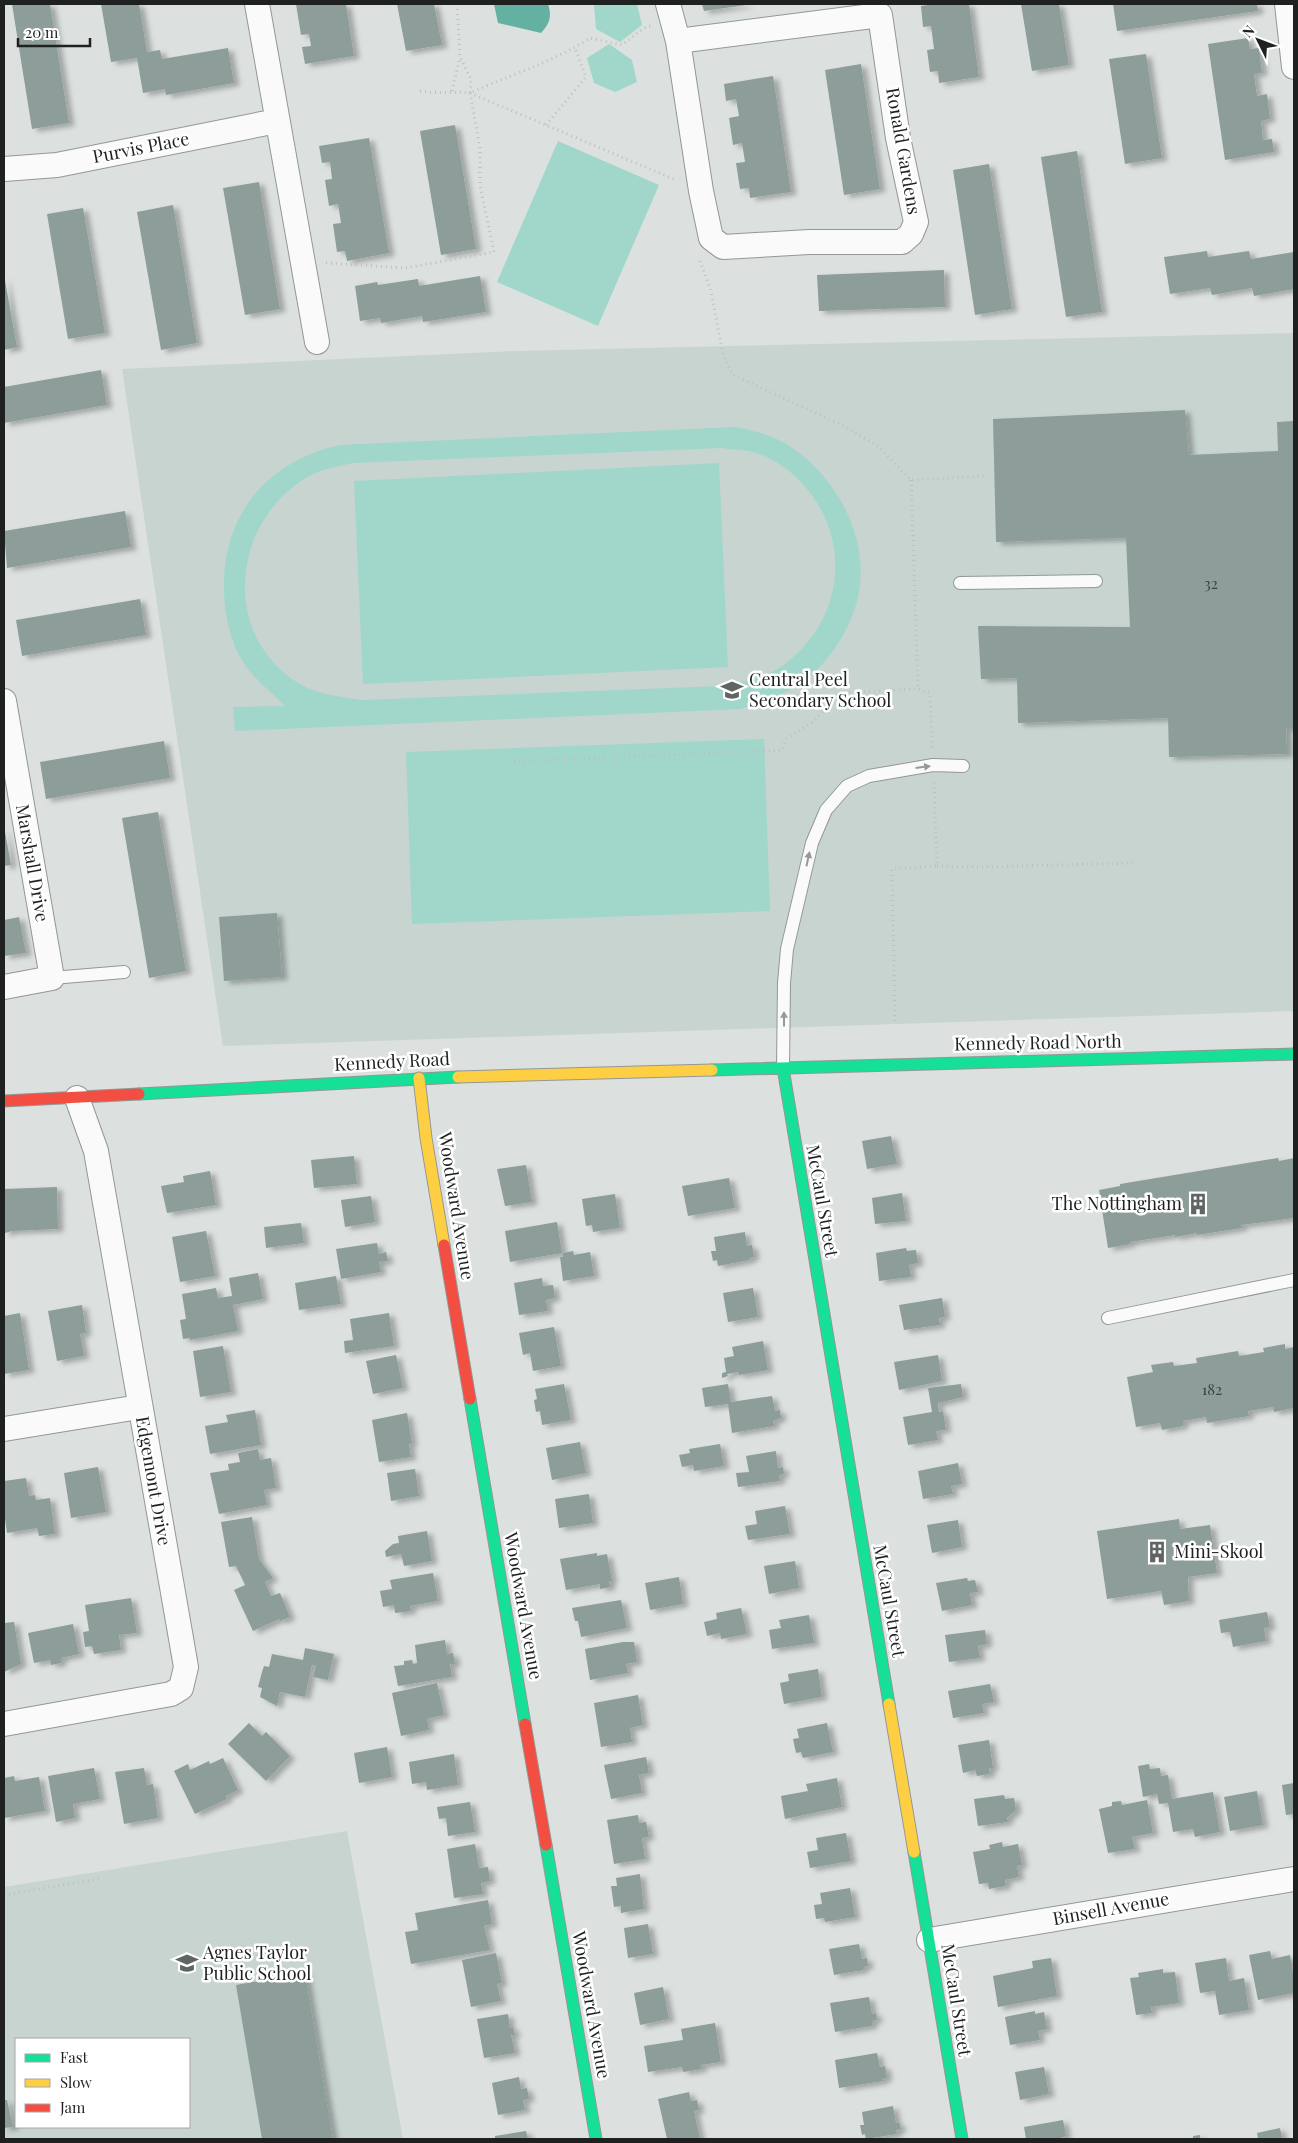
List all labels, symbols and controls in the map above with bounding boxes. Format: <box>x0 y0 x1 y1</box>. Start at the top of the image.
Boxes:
scale bar <box>18 15 90 47</box>
north arrow <box>1233 15 1283 65</box>
text: N <box>1238 21 1258 41</box>
text: 20 m <box>25 22 59 42</box>
street label: Ronald Gardens <box>881 85 927 216</box>
street label: Purvis Place <box>90 126 191 168</box>
house number: 32 <box>1204 573 1218 593</box>
place label: Central Peel Secondary School <box>749 667 891 712</box>
school or university icon: Central Peel Secondary School <box>719 677 745 703</box>
one-way arrow <box>915 763 931 771</box>
street label: Marshall Drive <box>11 802 55 923</box>
one-way arrow <box>804 851 812 866</box>
one-way arrow <box>780 1011 788 1027</box>
street label: Kennedy Road North <box>954 1029 1122 1055</box>
street label: Kennedy Road <box>333 1046 451 1076</box>
street label: Woodward Avenue <box>433 1129 481 1281</box>
street label: McCaul Street <box>801 1143 845 1260</box>
place label: The Nottingham <box>1052 1191 1182 1215</box>
building icon: The Nottingham <box>1185 1191 1211 1217</box>
house number: 182 <box>1202 1379 1222 1399</box>
street label: Edgemont Drive <box>131 1414 177 1547</box>
street label: Woodward Avenue <box>499 1529 549 1681</box>
building icon: Mini-Skool <box>1144 1539 1170 1565</box>
place label: Mini-Skool <box>1174 1539 1264 1563</box>
street label: McCaul Street <box>868 1543 912 1660</box>
street label: Binsell Avenue <box>1051 1886 1171 1930</box>
street label: Woodward Avenue <box>567 1928 617 2080</box>
place label: Agnes Taylor Public School <box>202 1940 311 1985</box>
street label: McCaul Street <box>936 1942 978 2059</box>
school or university icon: Agnes Taylor Public School <box>174 1950 200 1976</box>
legend <box>15 2038 190 2128</box>
text: Fast <box>60 2047 89 2067</box>
text: Slow <box>60 2072 92 2092</box>
text: Jam <box>59 2097 86 2117</box>

